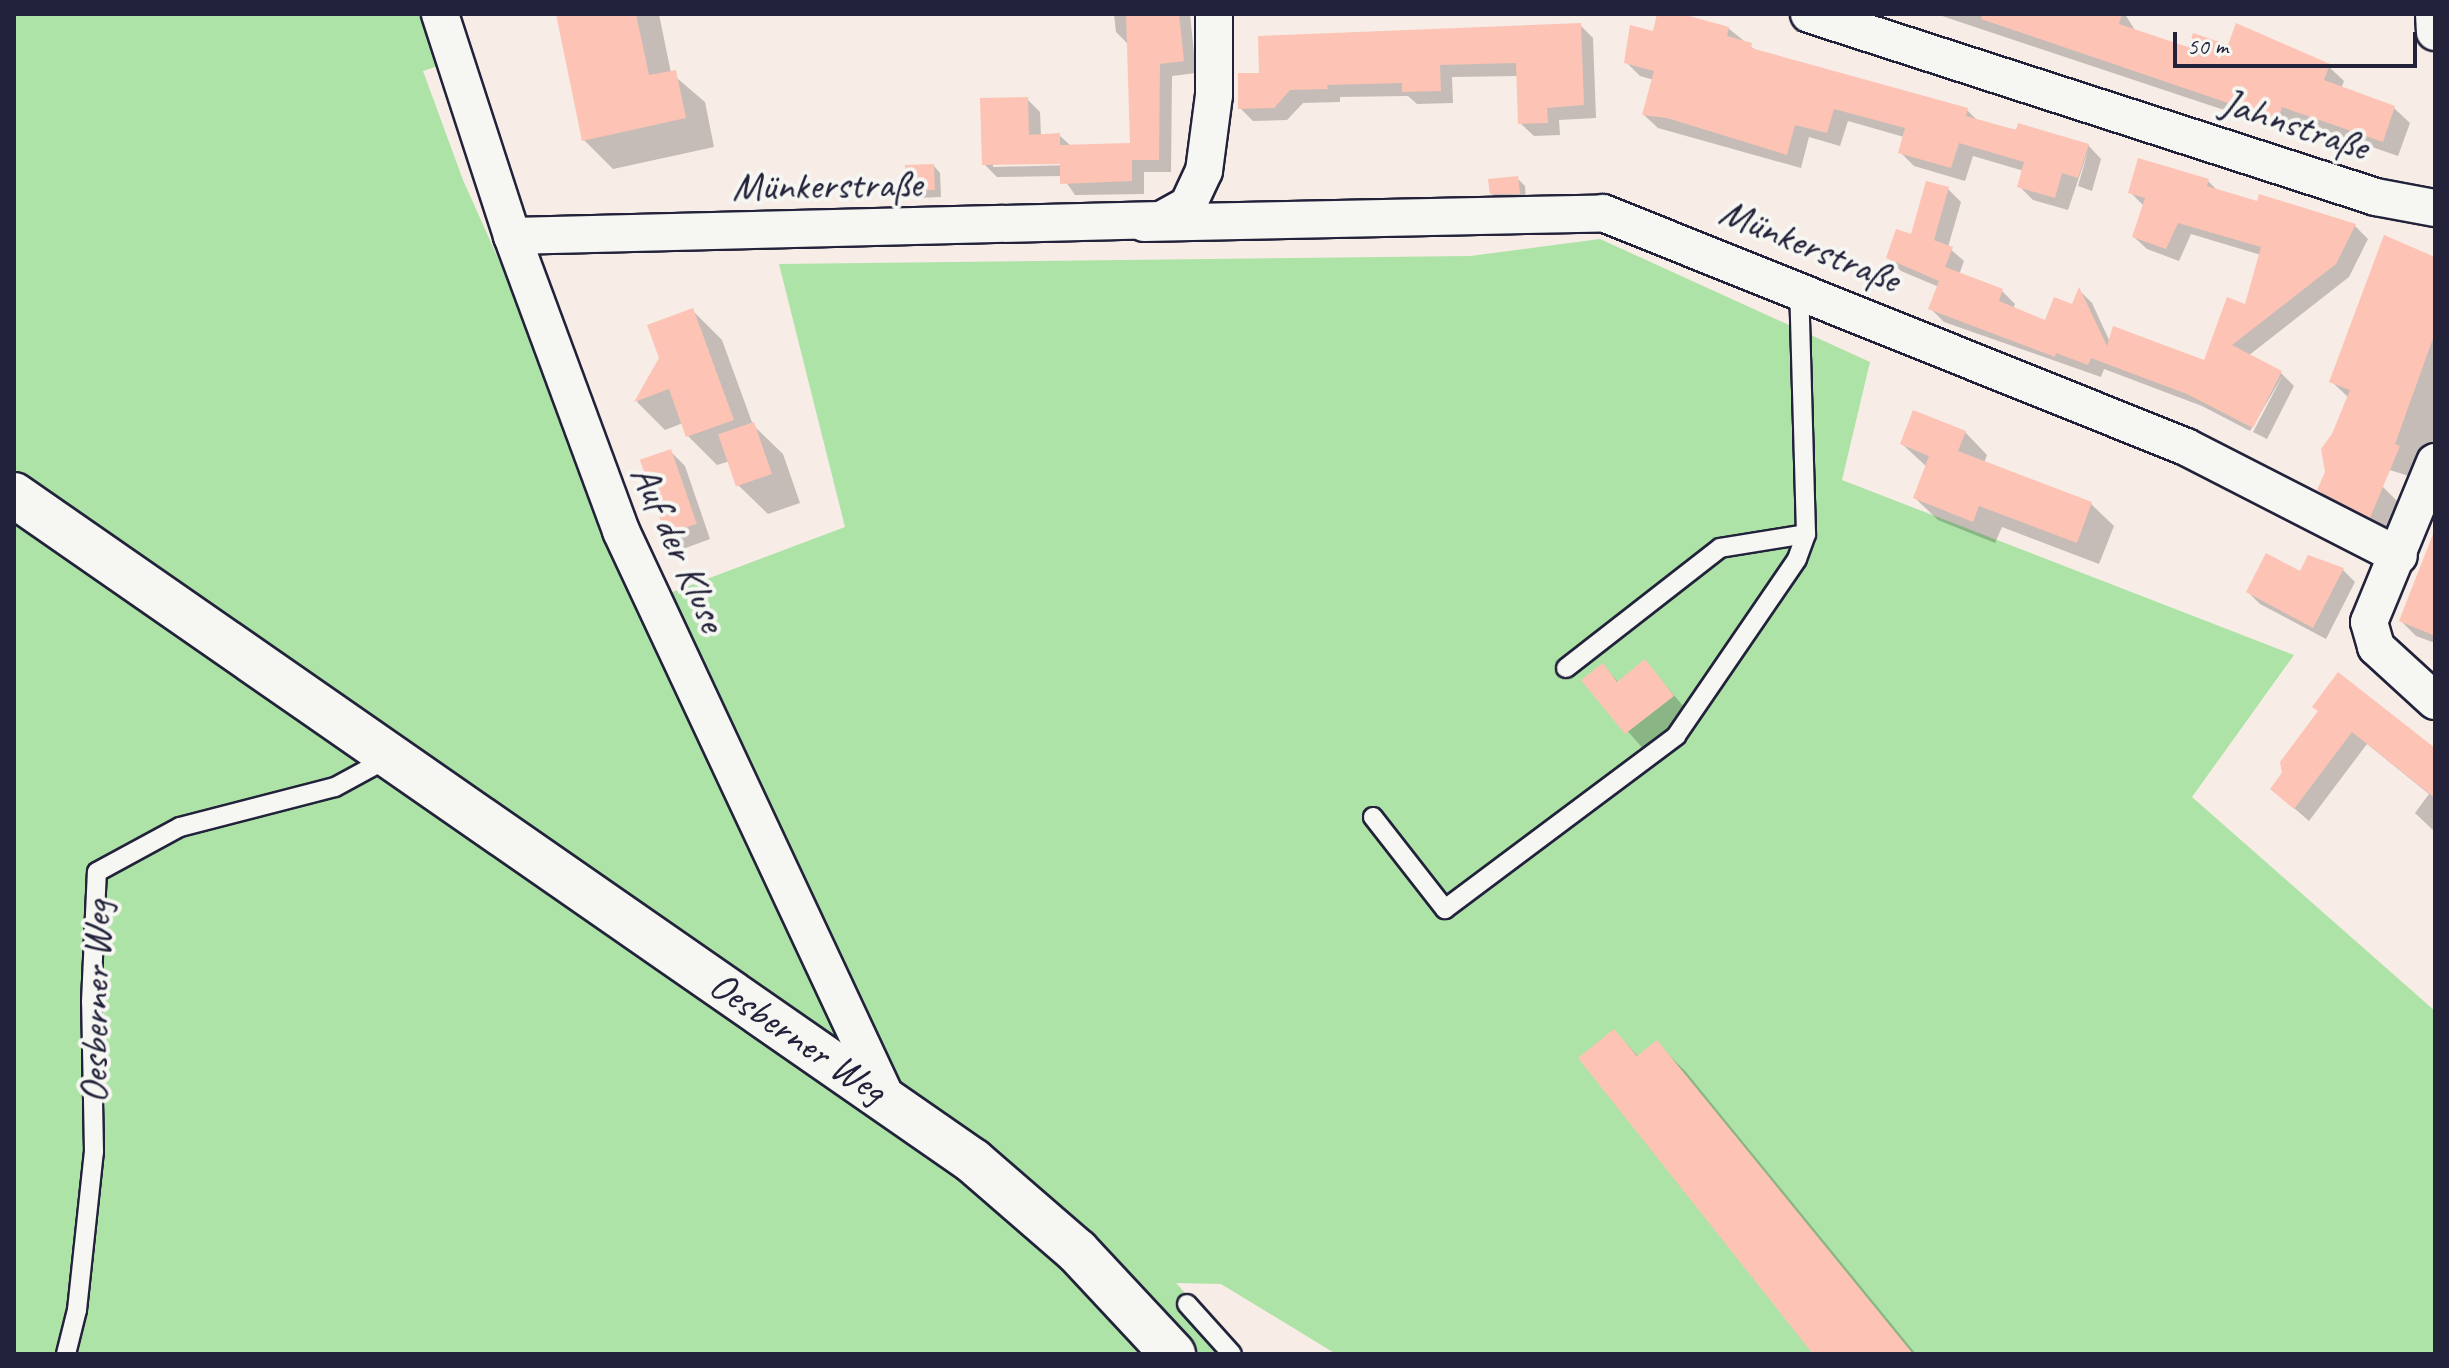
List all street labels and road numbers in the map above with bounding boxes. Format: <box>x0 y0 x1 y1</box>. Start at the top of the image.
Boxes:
street label: Jahnstraße <box>2215 78 2375 170</box>
street label: Münkerstraße <box>732 159 922 211</box>
street label: Münkerstraße <box>1713 187 1907 303</box>
street label: Auf der Kluse <box>621 457 737 639</box>
street label: Oesberner Weg <box>69 900 121 1104</box>
street label: Oesberner Weg <box>701 960 895 1114</box>

